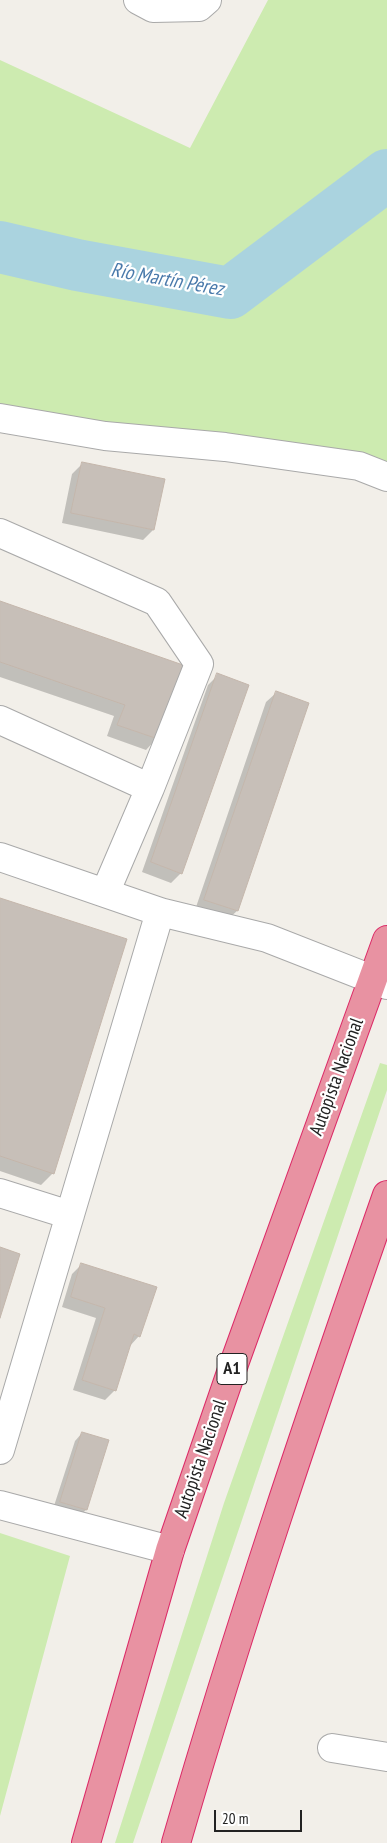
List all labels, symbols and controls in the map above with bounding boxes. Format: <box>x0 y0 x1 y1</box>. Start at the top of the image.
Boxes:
water label: Río Martín Pérez <box>109 258 225 302</box>
street label: Autopista Nacional <box>305 1015 369 1139</box>
road number: A1 <box>217 1354 247 1385</box>
street label: Autopista Nacional <box>170 1397 232 1521</box>
scale bar <box>217 1800 304 1832</box>
text: 20 m <box>222 1809 248 1828</box>

